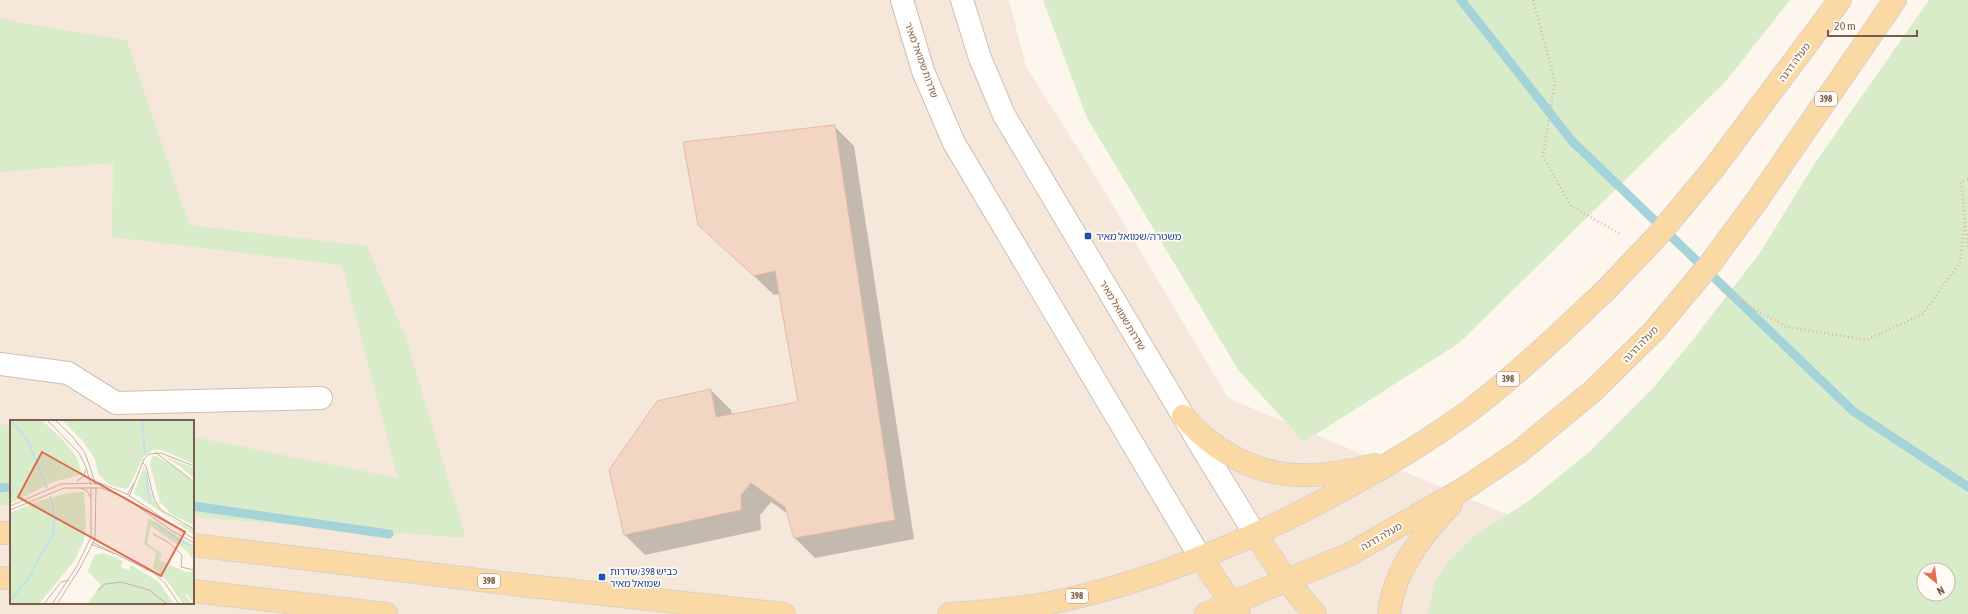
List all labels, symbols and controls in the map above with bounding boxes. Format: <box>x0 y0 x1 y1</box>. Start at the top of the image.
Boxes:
scale bar <box>1828 12 1917 38</box>
text: 20 m <box>1834 19 1856 33</box>
street label: שדרות שמואל מאיר <box>903 21 940 99</box>
street label: מעלה דרגה <box>1777 40 1813 84</box>
road number: 398 <box>1815 92 1837 106</box>
marker: משטרה/שמואל מאיר <box>1083 231 1093 241</box>
place label: משטרה/שמואל מאיר <box>1096 231 1182 242</box>
street label: שדרות שמואל מאיר <box>1097 278 1148 352</box>
street label: מעלה דרגה <box>1621 324 1660 365</box>
road number: 398 <box>1497 372 1519 386</box>
inset map <box>10 420 194 604</box>
street label: מעלה דרגה <box>1359 520 1404 553</box>
north arrow <box>1916 562 1956 602</box>
place label: כביש 398/שדרות שמואל מאיר <box>610 566 677 589</box>
marker: כביש 398/שדרות שמואל מאיר <box>597 572 607 582</box>
road number: 398 <box>478 574 500 588</box>
text: N <box>1935 584 1947 598</box>
road number: 398 <box>1066 589 1088 603</box>

